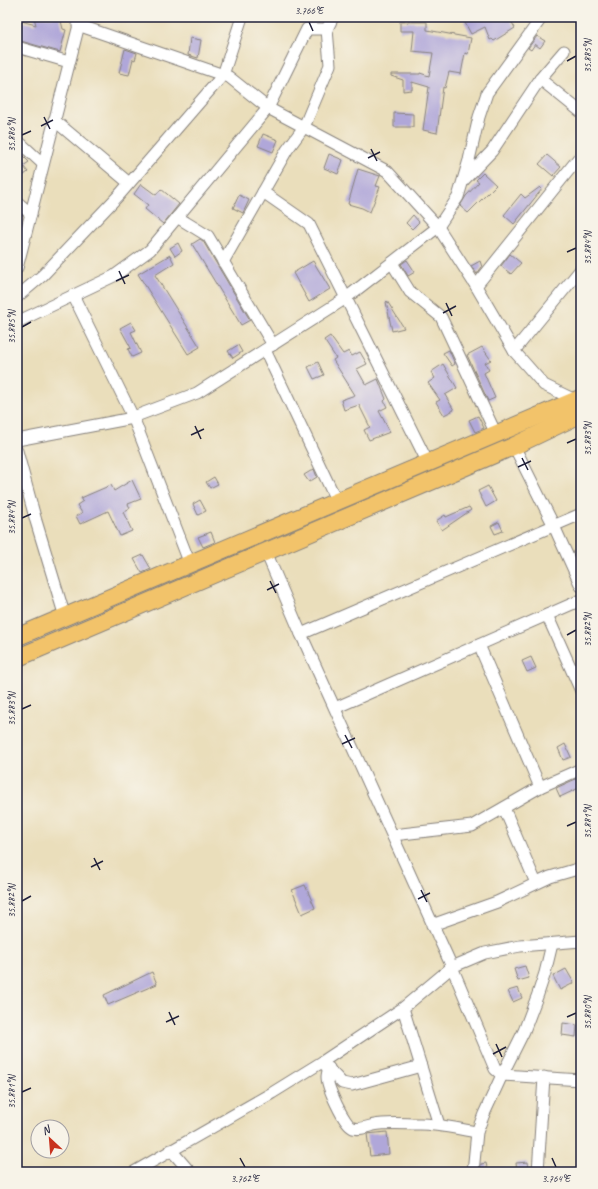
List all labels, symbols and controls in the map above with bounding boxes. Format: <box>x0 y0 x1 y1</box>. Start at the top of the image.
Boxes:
text: 3.766°E <box>295 4 325 17</box>
text: 35.885°N <box>581 37 594 73</box>
text: 35.886°N <box>5 116 18 152</box>
text: 35.884°N <box>581 229 594 265</box>
text: 35.885°N <box>5 308 18 344</box>
text: 35.883°N <box>581 420 594 456</box>
text: 35.884°N <box>5 499 18 535</box>
text: 35.882°N <box>581 611 594 647</box>
text: 35.883°N <box>5 690 18 726</box>
text: 35.881°N <box>581 803 594 839</box>
text: 35.882°N <box>5 882 18 918</box>
text: 35.880°N <box>581 994 594 1030</box>
text: 35.881°N <box>5 1073 18 1109</box>
north arrow <box>30 1119 70 1159</box>
text: N <box>39 1121 54 1138</box>
text: 3.762°E <box>231 1172 261 1185</box>
text: 3.764°E <box>542 1172 572 1185</box>

